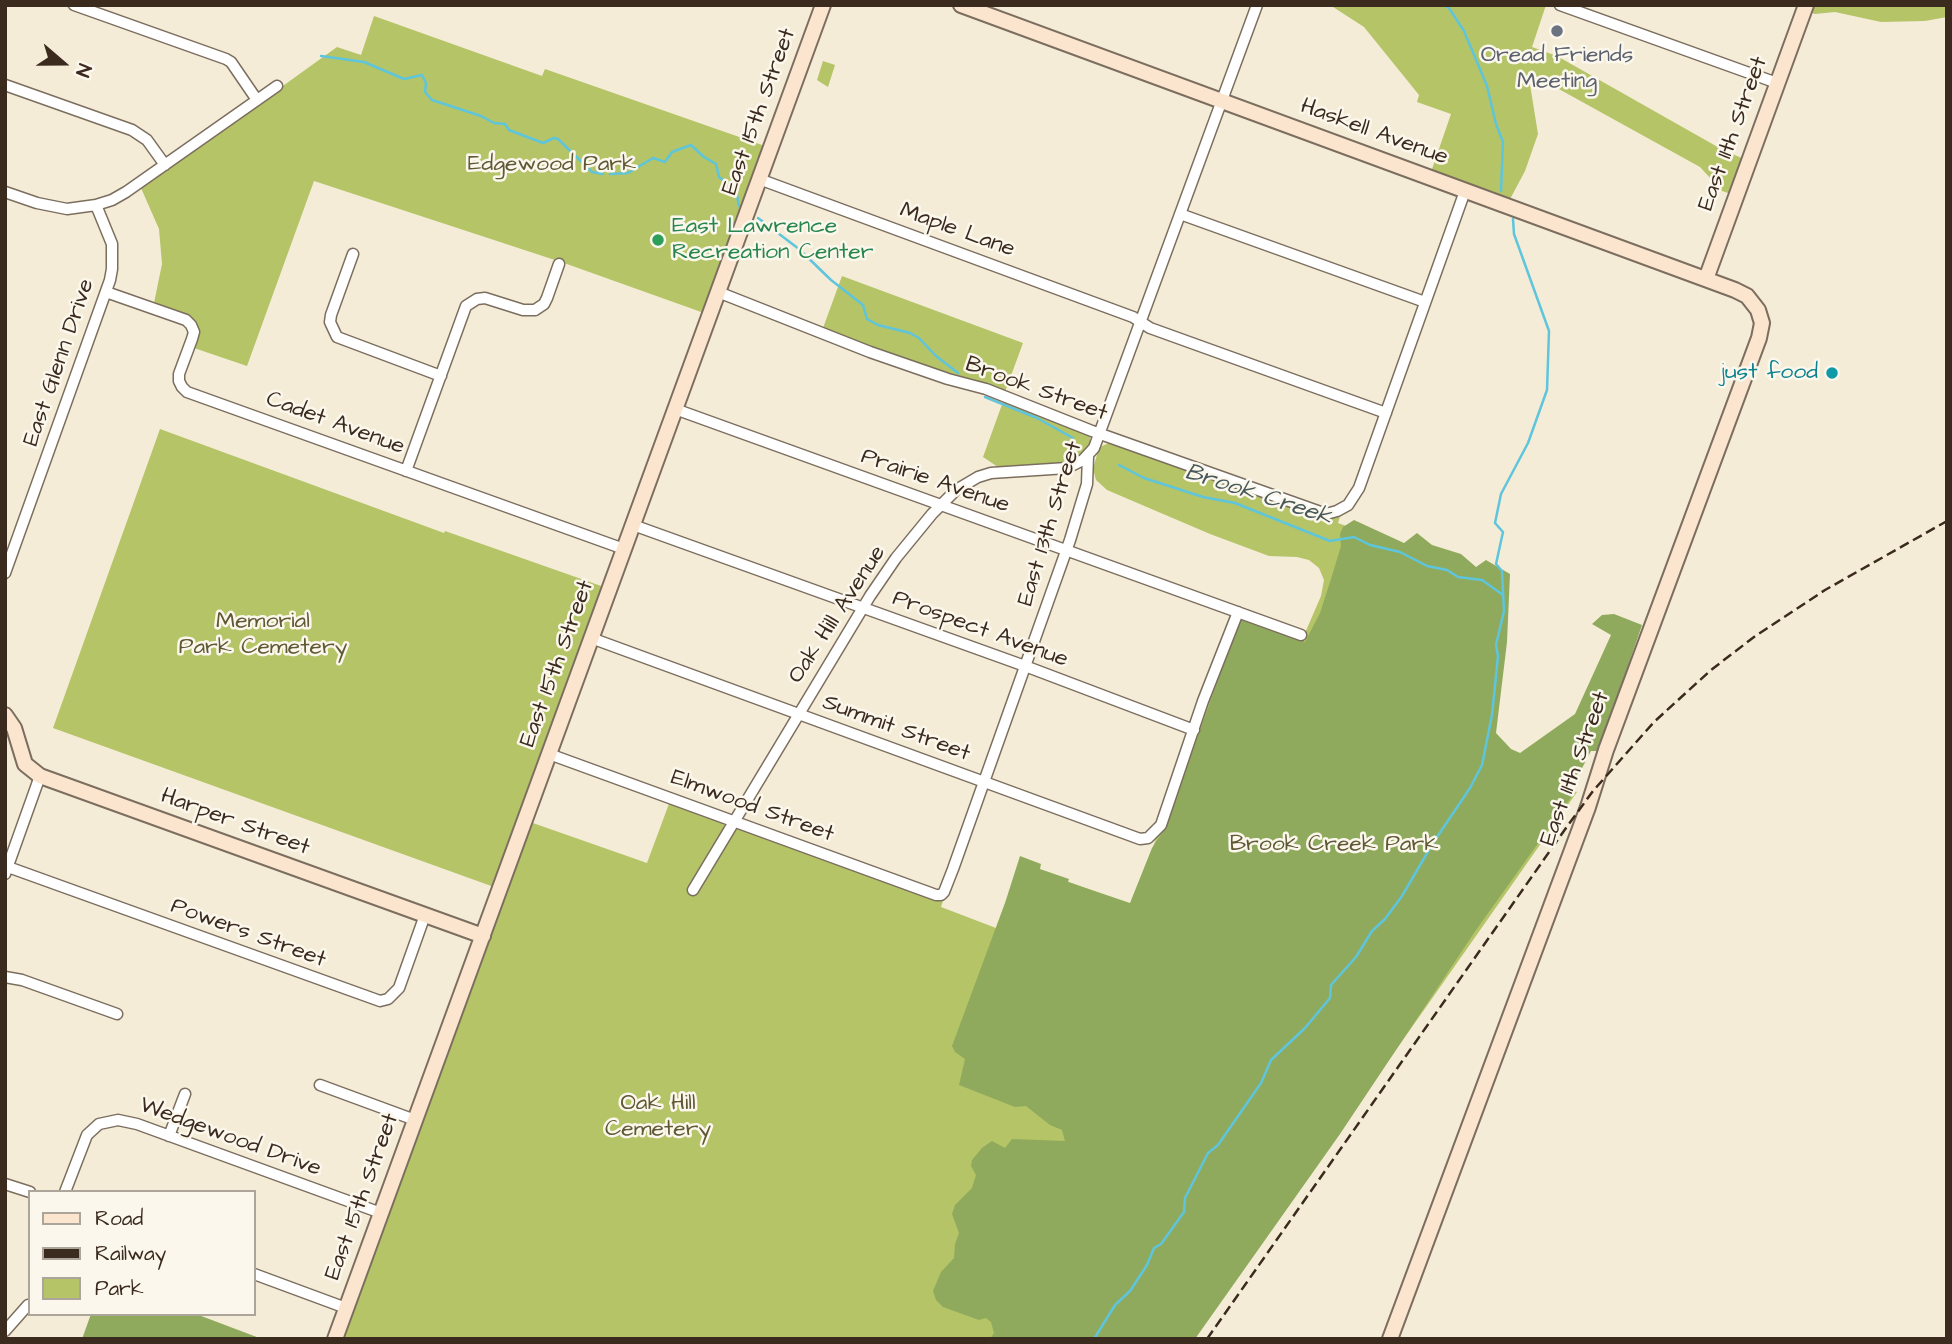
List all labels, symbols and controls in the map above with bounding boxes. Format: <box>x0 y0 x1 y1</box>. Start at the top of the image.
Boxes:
marker: Oread Friends Meeting <box>1549 23 1565 39</box>
street label: East 15th Street <box>717 25 803 199</box>
north arrow <box>28 28 98 98</box>
place label: Oread Friends Meeting <box>1481 42 1633 96</box>
street label: East 11th Street <box>1693 53 1775 215</box>
text: N <box>68 60 98 81</box>
street label: Haskell Avenue <box>1296 94 1452 172</box>
park label: Edgewood Park <box>468 151 636 179</box>
street label: Maple Lane <box>896 197 1018 265</box>
place label: East Lawrence Recreation Center <box>672 213 873 267</box>
marker: East Lawrence Recreation Center <box>650 232 666 248</box>
street label: East Glenn Drive <box>18 276 102 450</box>
street label: Brook Street <box>961 352 1111 428</box>
place label: just food <box>1721 359 1818 387</box>
marker: just food <box>1824 365 1840 381</box>
street label: Cadet Avenue <box>262 386 408 462</box>
street label: East 13th Street <box>1013 438 1089 610</box>
street label: Prairie Avenue <box>857 444 1013 520</box>
water label: Brook Creek <box>1181 459 1335 533</box>
street label: Oak Hill Avenue <box>783 541 893 689</box>
street label: East 15th Street <box>515 577 601 751</box>
street label: Prospect Avenue <box>888 585 1072 675</box>
park label: Memorial Park Cemetery <box>179 608 347 662</box>
street label: East 11th Street <box>1535 688 1617 850</box>
street label: Summit Street <box>818 689 974 769</box>
street label: Elmwood Street <box>667 765 837 849</box>
street label: Harper Street <box>157 783 313 863</box>
park label: Brook Creek Park <box>1230 831 1438 859</box>
street label: Powers Street <box>167 893 329 975</box>
park label: Oak Hill Cemetery <box>605 1090 711 1144</box>
street label: Wedgewood Drive <box>135 1092 325 1184</box>
street label: East 15th Street <box>320 1110 406 1284</box>
legend <box>28 1190 256 1316</box>
text: Road <box>95 1204 143 1233</box>
text: Railway <box>95 1239 166 1268</box>
text: Park <box>95 1274 144 1303</box>

